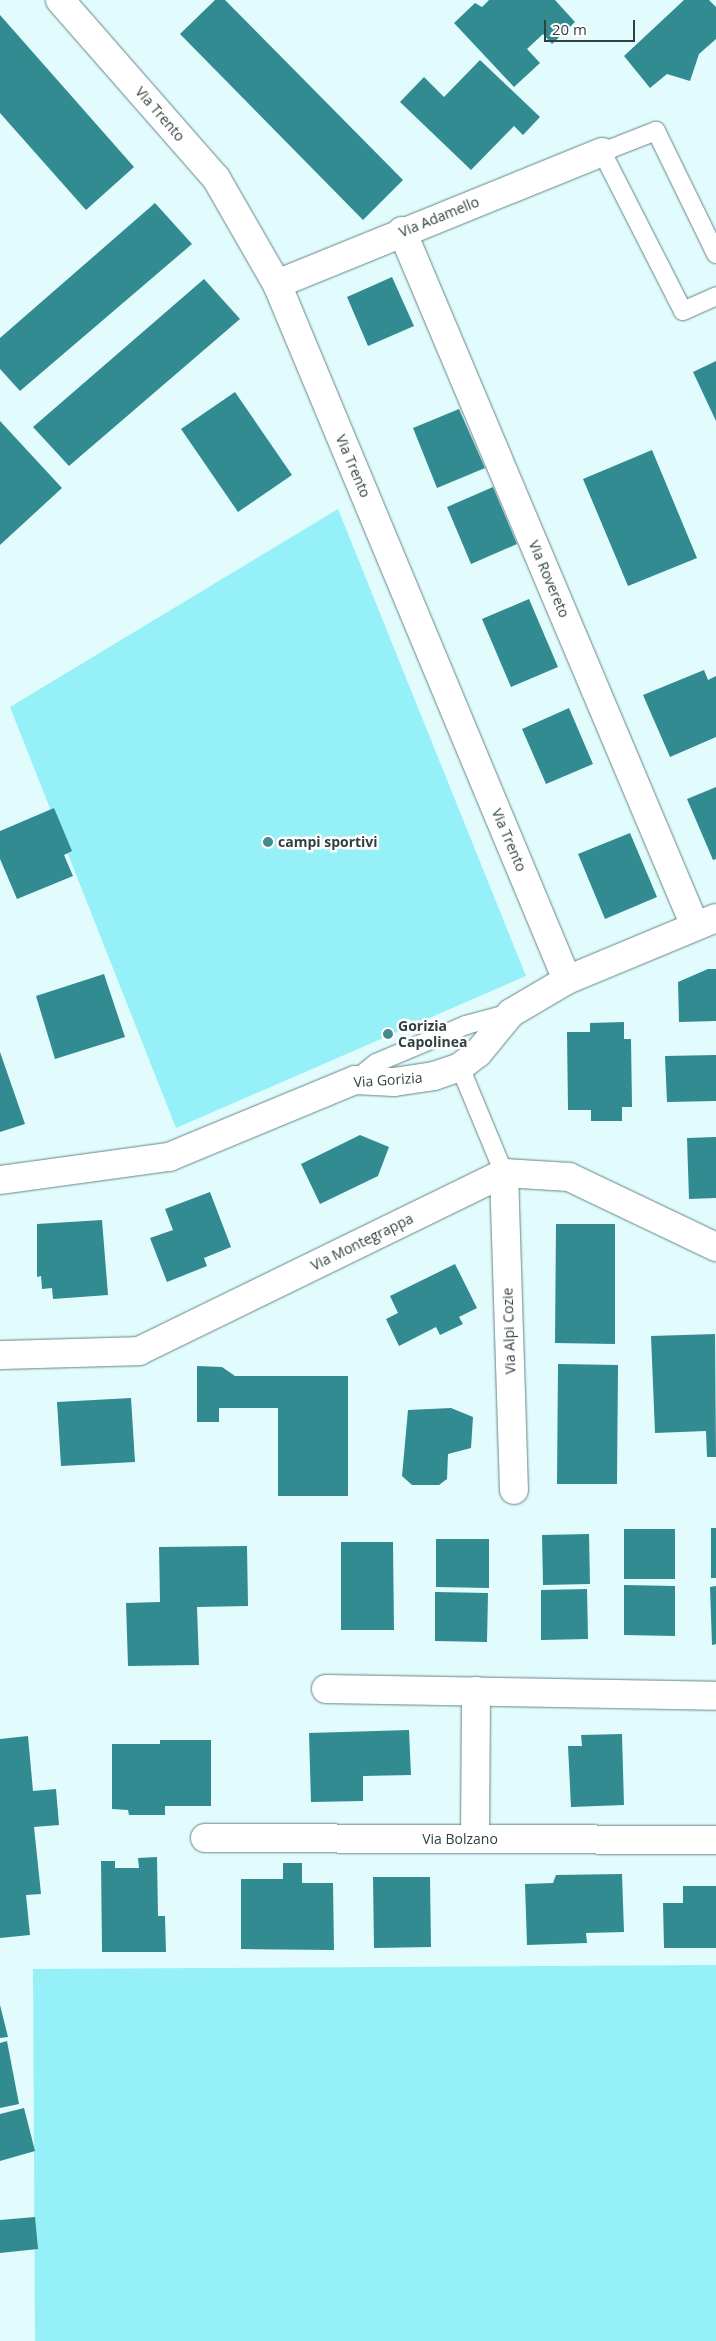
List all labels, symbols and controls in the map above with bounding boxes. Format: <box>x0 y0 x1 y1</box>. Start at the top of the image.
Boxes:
scale bar <box>546 10 637 42</box>
text: 20 m <box>552 19 587 39</box>
street label: Via Trento <box>132 83 188 145</box>
street label: Via Adamello <box>397 193 481 241</box>
street label: Via Trento <box>332 432 374 500</box>
street label: Via Rovereto <box>525 538 573 620</box>
street label: Via Trento <box>488 806 530 874</box>
place label: campi sportivi <box>278 834 378 850</box>
marker: campi sportivi <box>262 836 274 848</box>
place label: Gorizia Capolinea <box>398 1018 467 1050</box>
marker: Gorizia Capolinea <box>382 1028 394 1040</box>
street label: Via Gorizia <box>353 1069 423 1091</box>
street label: Via Montegrappa <box>308 1210 416 1274</box>
street label: Via Alpi Cozie <box>499 1287 519 1375</box>
street label: Via Bolzano <box>422 1831 498 1847</box>

